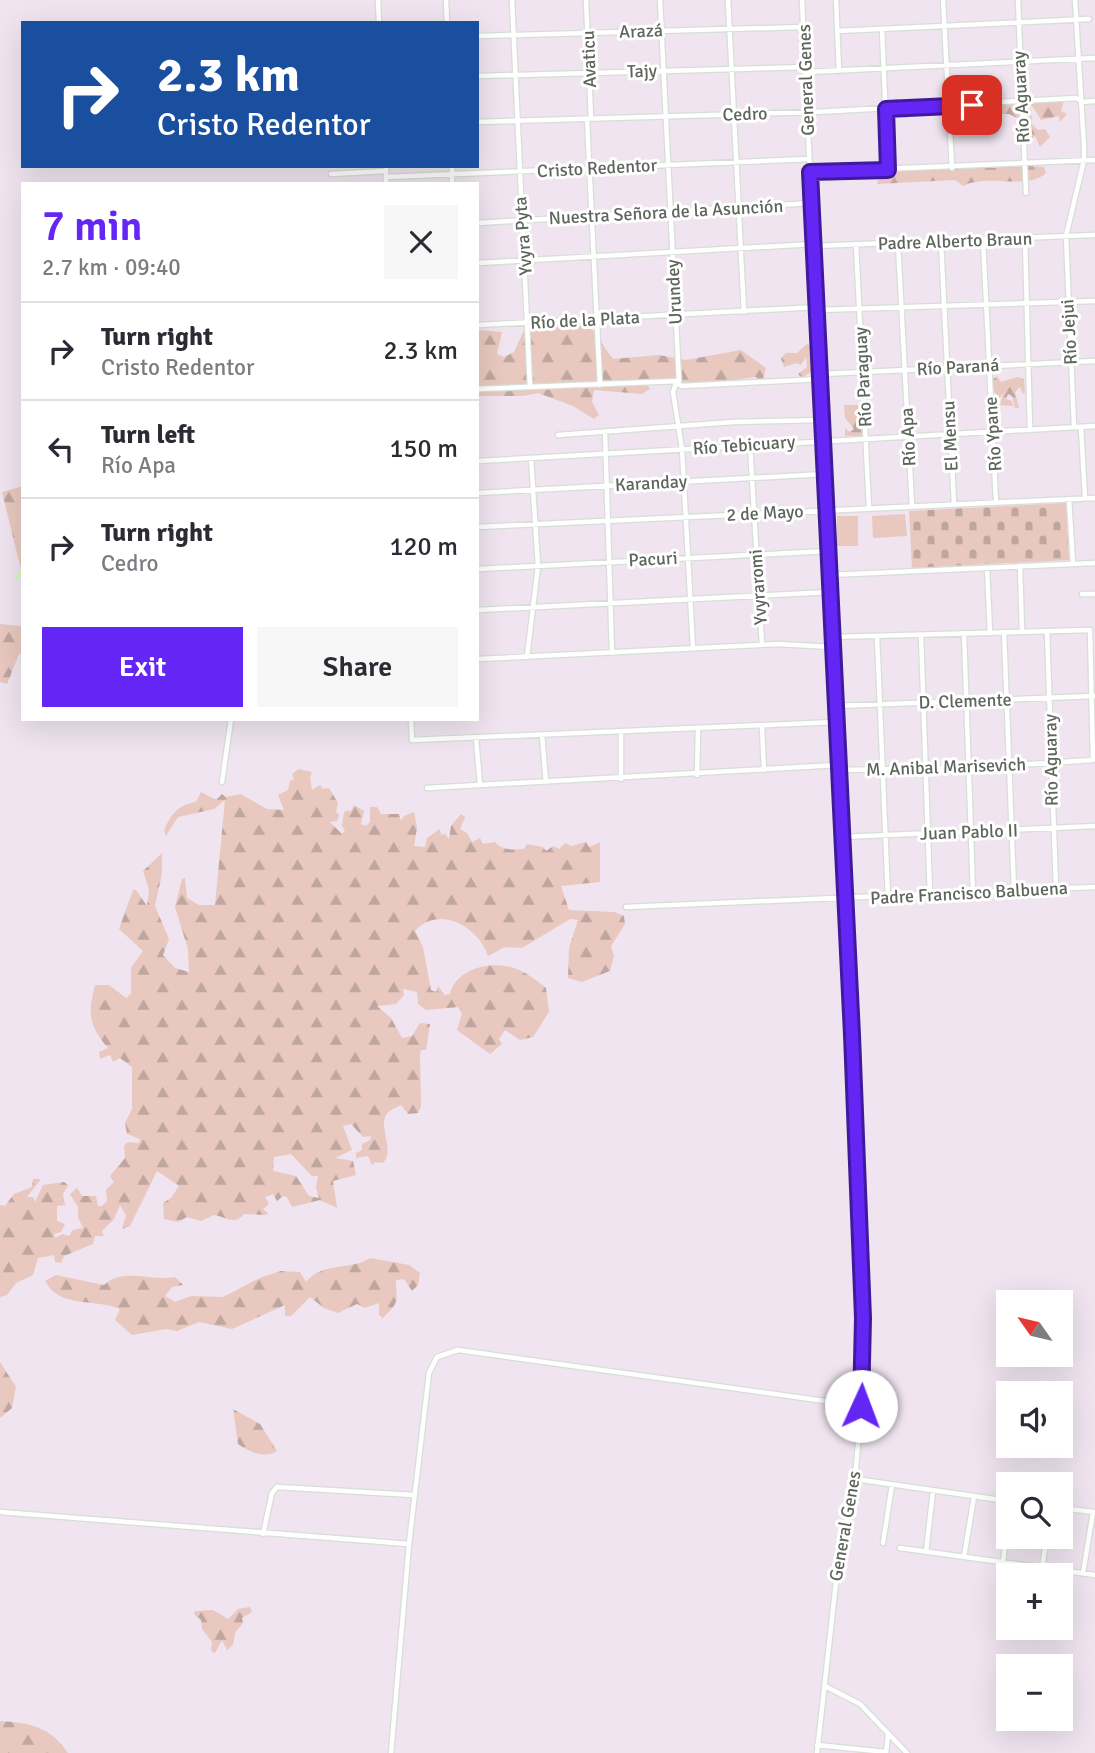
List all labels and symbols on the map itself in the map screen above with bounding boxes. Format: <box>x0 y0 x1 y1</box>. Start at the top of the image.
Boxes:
street label: Arazá <box>619 19 663 43</box>
street label: General Genes <box>793 24 819 136</box>
street label: Avaticu <box>577 30 601 88</box>
street label: Río Aguaray <box>1008 50 1034 144</box>
street label: Tajy <box>627 59 658 83</box>
pin <box>942 75 1002 135</box>
street label: Cedro <box>722 102 768 126</box>
street label: Cristo Redentor <box>536 154 658 182</box>
street label: Nuestra Señora de la Asunción <box>548 195 784 229</box>
street label: Yvyra Pyta <box>509 196 537 276</box>
street label: Padre Alberto Braun <box>877 227 1033 255</box>
street label: Urundey <box>661 258 687 325</box>
street label: Río Jejui <box>1056 299 1082 365</box>
street label: Río de la Plata <box>530 306 640 334</box>
street label: Río Paraguay <box>849 326 877 428</box>
street label: Río Paraná <box>916 354 1000 380</box>
street label: Río Ypane <box>979 396 1007 472</box>
street label: El Mensu <box>937 400 963 472</box>
street label: Río Apa <box>895 407 921 467</box>
street label: Río Tebicuary <box>692 430 797 460</box>
street label: Karanday <box>614 470 688 496</box>
street label: 2 de Mayo <box>726 500 804 526</box>
street label: Pacuri <box>628 547 678 571</box>
street label: Yvyraromi <box>744 548 772 626</box>
street label: D. Clemente <box>918 688 1012 714</box>
street label: Río Aguaray <box>1039 713 1063 806</box>
street label: M. Anibal Marisevich <box>866 753 1026 781</box>
street label: Juan Pablo II <box>920 819 1018 845</box>
street label: Padre Francisco Balbuena <box>870 877 1068 909</box>
north arrow <box>996 1290 1073 1367</box>
position arrow <box>824 1369 898 1443</box>
street label: General Genes <box>824 1469 866 1583</box>

